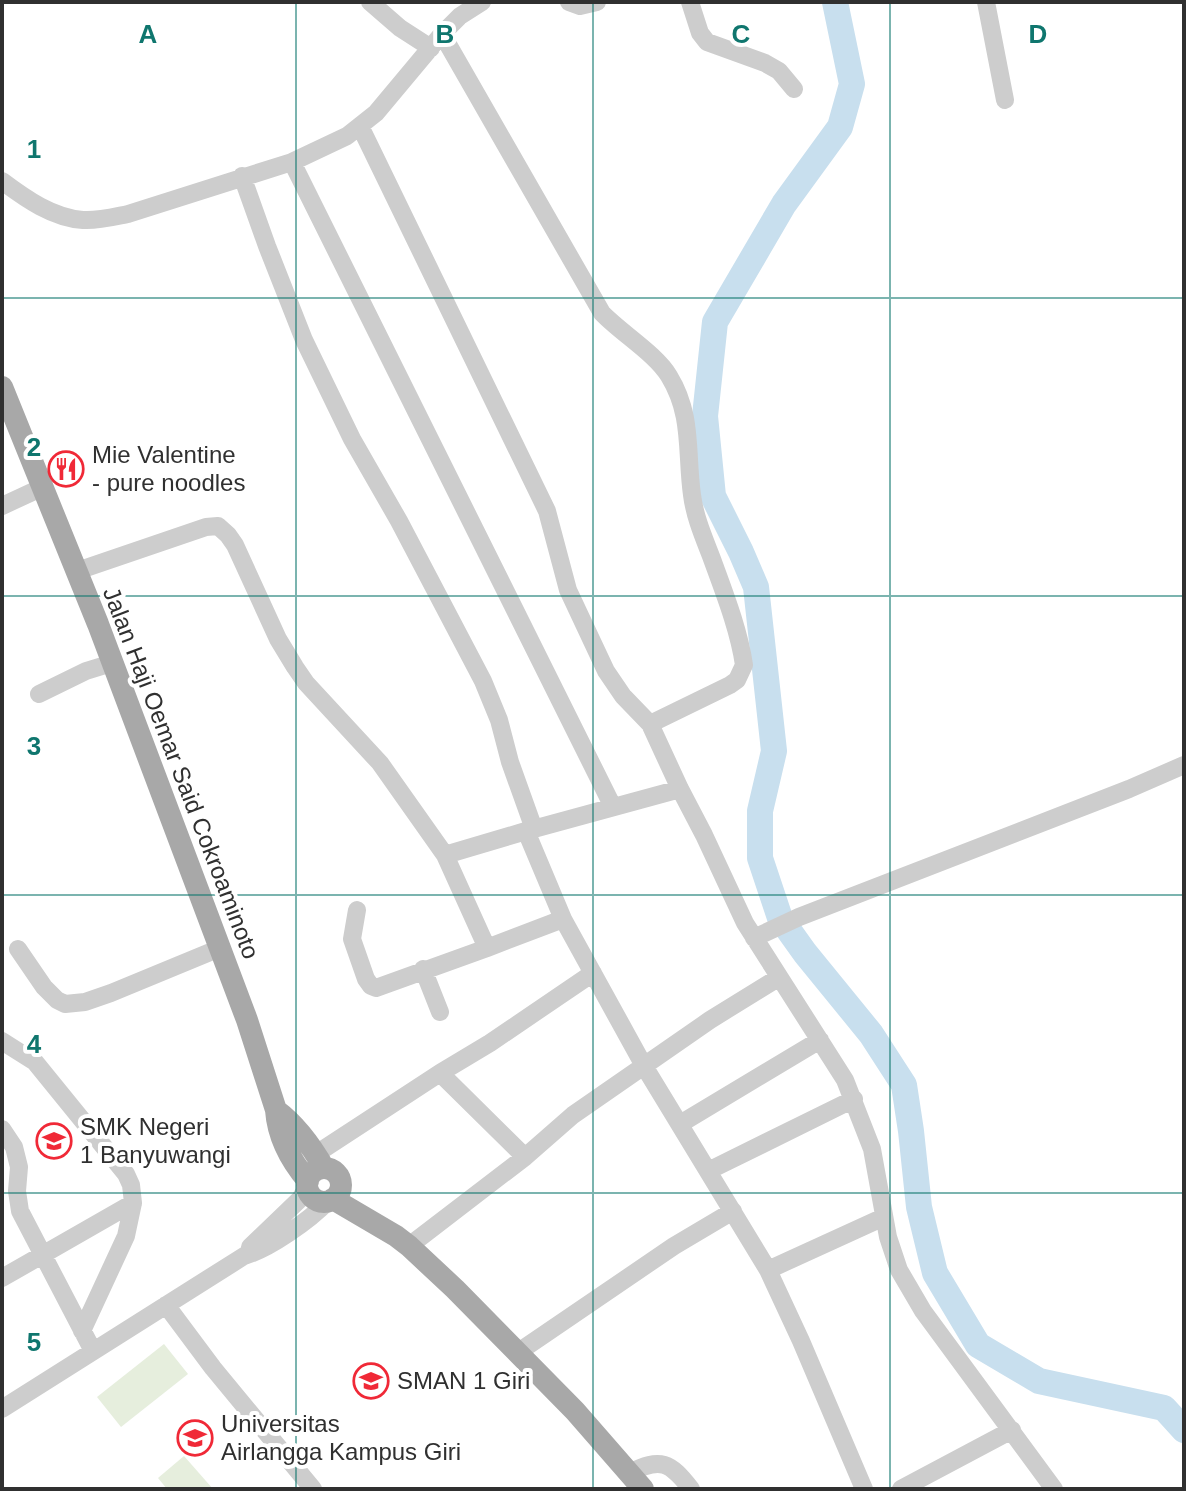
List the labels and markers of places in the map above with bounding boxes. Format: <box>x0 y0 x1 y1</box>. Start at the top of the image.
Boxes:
place label: Mie Valentine - pure noodles <box>92 441 245 496</box>
restaurant icon: Mie Valentine - pure noodles <box>47 450 85 488</box>
place label: SMK Negeri 1 Banyuwangi <box>80 1113 231 1168</box>
school or university icon: SMK Negeri 1 Banyuwangi <box>35 1122 73 1160</box>
school or university icon: SMAN 1 Giri <box>352 1362 390 1400</box>
place label: SMAN 1 Giri <box>397 1367 530 1394</box>
place label: Universitas Airlangga Kampus Giri <box>221 1410 461 1465</box>
school or university icon: Universitas Airlangga Kampus Giri <box>176 1419 214 1457</box>

